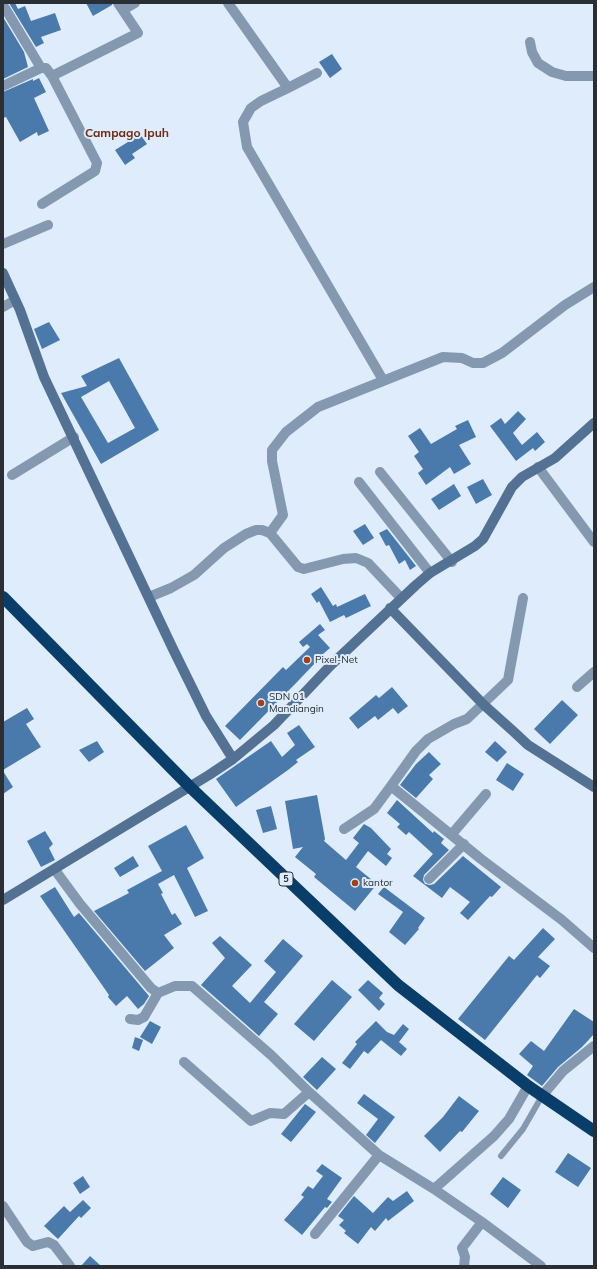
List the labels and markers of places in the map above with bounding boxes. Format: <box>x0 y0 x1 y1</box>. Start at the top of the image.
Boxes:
place label: Pixel-Net <box>315 654 358 666</box>
marker: Pixel-Net <box>302 655 312 665</box>
place label: SDN 01 Mandiangin <box>269 691 324 714</box>
marker: SDN 01 Mandiangin <box>256 698 266 708</box>
place label: kantor <box>363 877 393 889</box>
marker: kantor <box>350 878 360 888</box>

